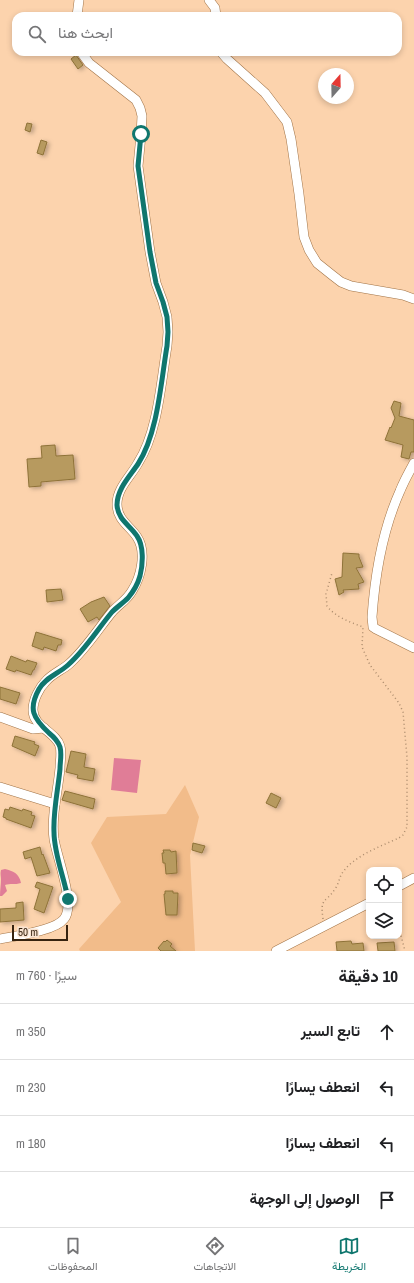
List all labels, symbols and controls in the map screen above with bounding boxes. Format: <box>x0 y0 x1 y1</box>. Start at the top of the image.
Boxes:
search box <box>12 12 402 56</box>
text: ابحث هنا <box>58 22 113 43</box>
icon: search <box>26 23 48 45</box>
north arrow <box>318 68 354 104</box>
route start <box>132 125 150 143</box>
map controls <box>366 867 402 939</box>
button: locate <box>366 867 402 903</box>
route end <box>59 890 77 908</box>
button: layers <box>366 903 402 939</box>
scale bar <box>12 923 68 942</box>
text: 50 m <box>18 925 38 939</box>
text: 10 دقيقة <box>339 964 398 987</box>
text: سيرًا · 760 m <box>16 967 77 984</box>
text: تابع السير <box>301 1020 360 1041</box>
icon: ahead <box>376 1021 398 1043</box>
text: 350 m <box>16 1023 46 1040</box>
text: انعطف يسارًا <box>286 1076 360 1097</box>
icon: left <box>376 1077 398 1099</box>
text: 230 m <box>16 1079 46 1096</box>
text: انعطف يسارًا <box>286 1132 360 1153</box>
icon: left <box>376 1133 398 1155</box>
text: 180 m <box>16 1135 46 1152</box>
text: الوصول إلى الوجهة <box>249 1188 360 1209</box>
icon: arrive <box>376 1189 398 1211</box>
tab: المحفوظات <box>48 1235 98 1276</box>
tab: الاتجاهات <box>193 1235 236 1276</box>
tab: الخريطة <box>332 1235 366 1276</box>

